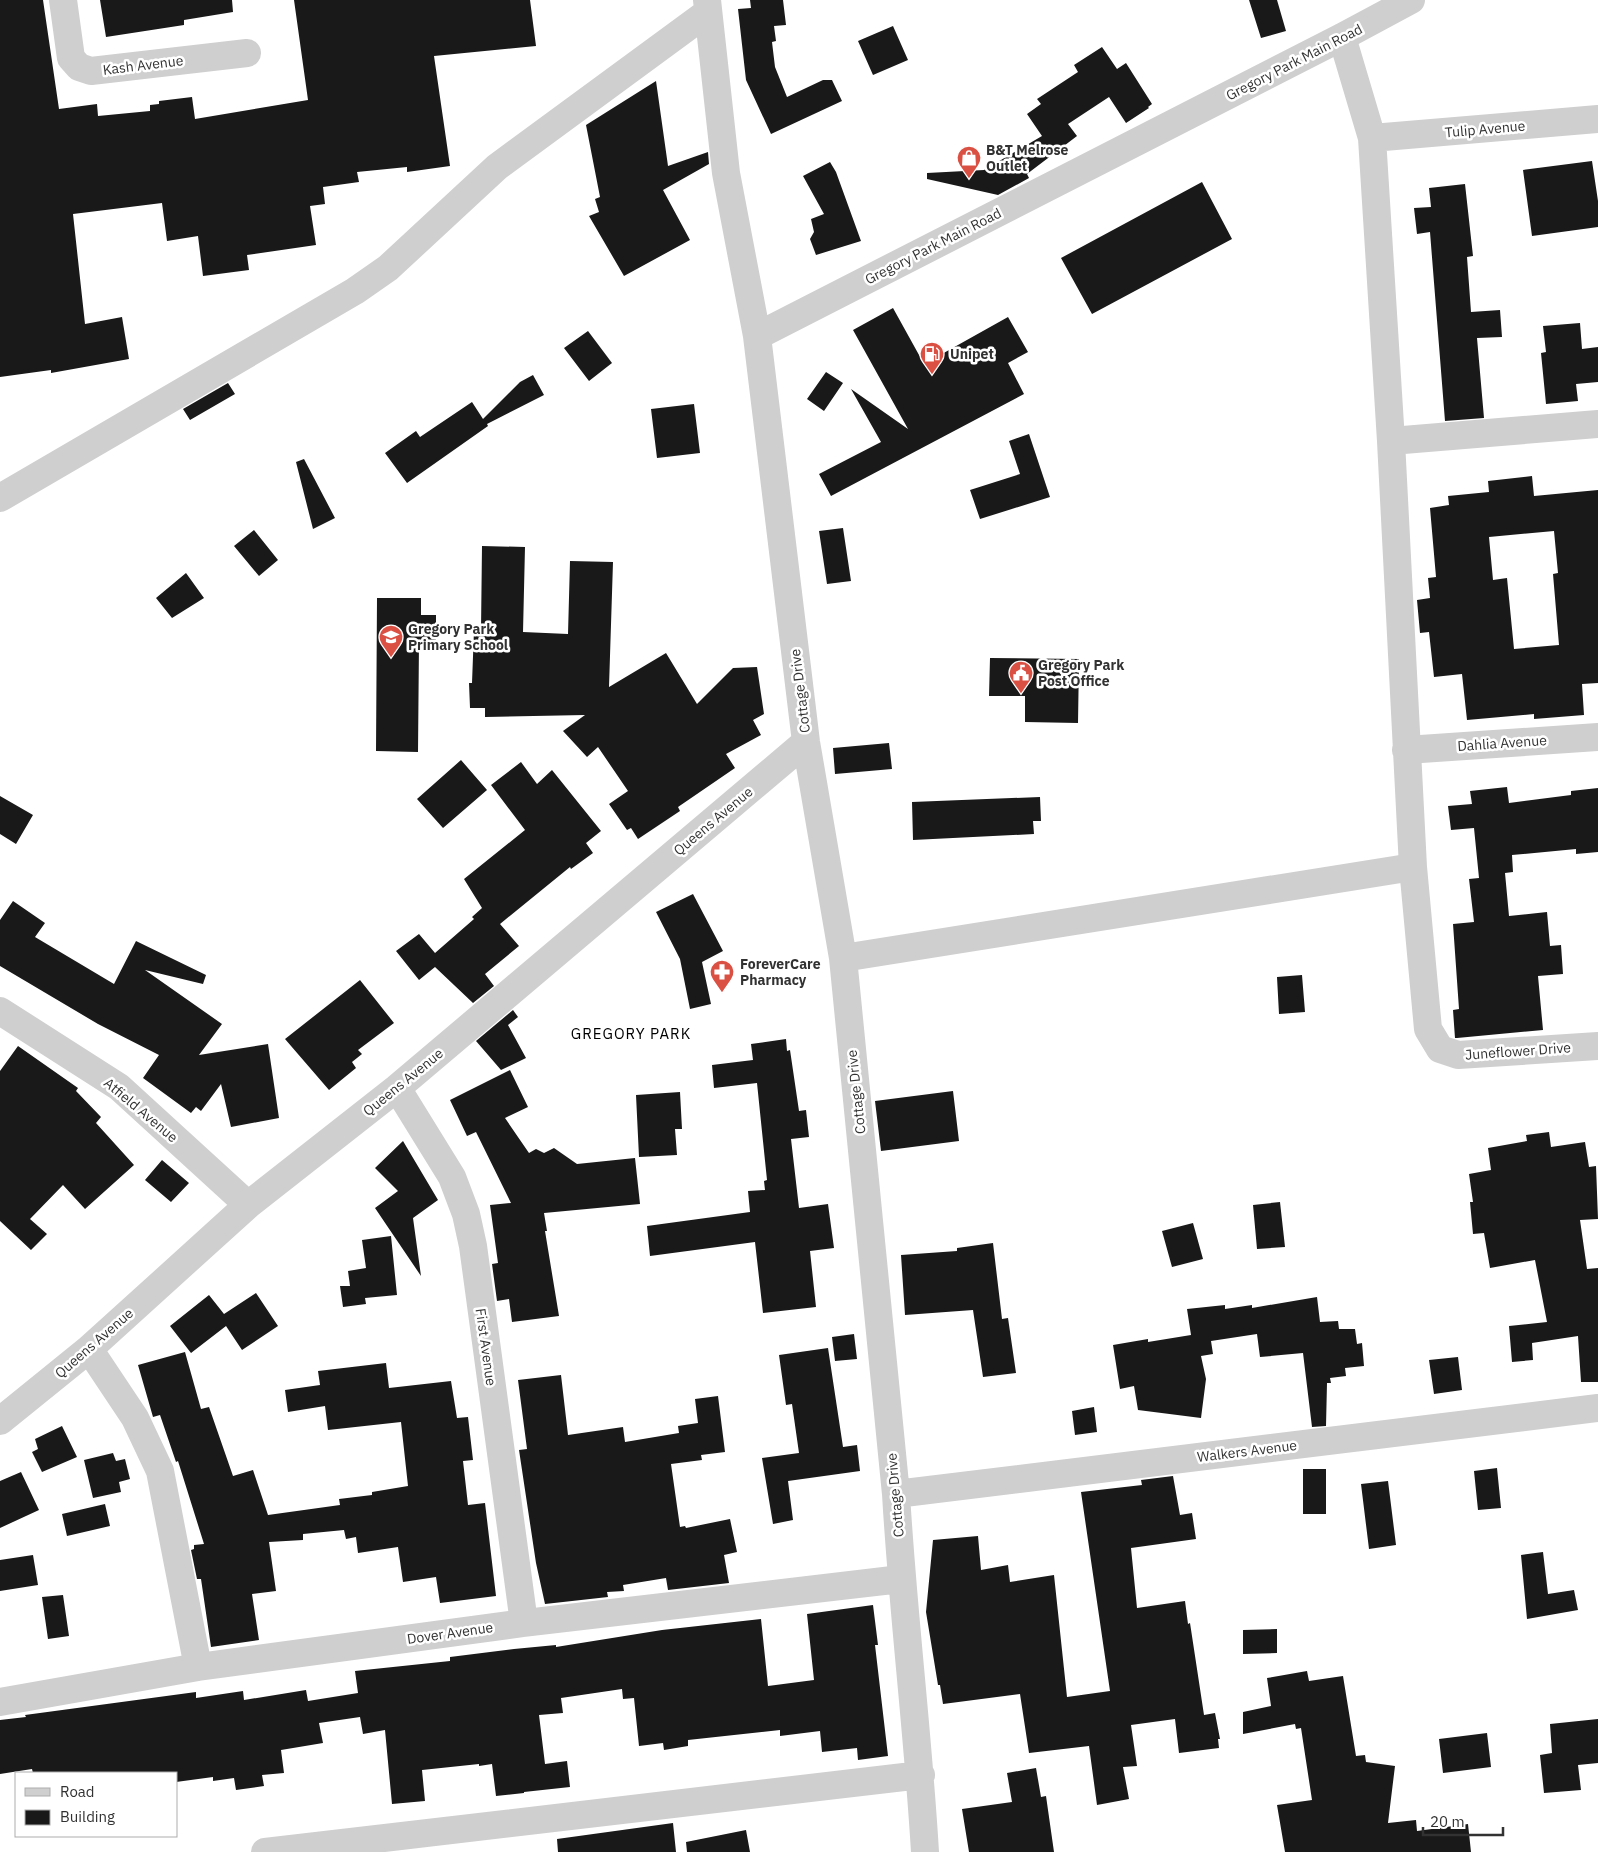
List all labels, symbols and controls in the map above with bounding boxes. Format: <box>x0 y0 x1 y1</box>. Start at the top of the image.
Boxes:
street label: Gregory Park Main Road <box>1223 20 1365 104</box>
street label: Kash Avenue <box>102 51 185 79</box>
street label: Tulip Avenue <box>1444 116 1526 141</box>
place label: B&T Melrose Outlet <box>986 141 1068 175</box>
shop icon: B&T Melrose Outlet <box>956 145 982 179</box>
street label: Gregory Park Main Road <box>862 204 1004 288</box>
fuel station icon: Unipet <box>919 341 945 375</box>
place label: Unipet <box>950 345 994 363</box>
place label: Gregory Park Primary School <box>408 620 508 654</box>
school or university icon: Gregory Park Primary School <box>378 624 404 658</box>
street label: Cottage Drive <box>786 648 814 734</box>
place label: Gregory Park Post Office <box>1038 656 1125 690</box>
public building icon: Gregory Park Post Office <box>1008 660 1034 694</box>
street label: Dahlia Avenue <box>1457 731 1548 755</box>
street label: Queens Avenue <box>670 782 757 859</box>
place label: ForeverCare Pharmacy <box>740 955 821 989</box>
pharmacy icon: ForeverCare Pharmacy <box>709 959 735 993</box>
district label: GREGORY PARK <box>571 1024 691 1043</box>
street label: Juneflower Drive <box>1464 1038 1572 1064</box>
street label: Queens Avenue <box>359 1044 447 1120</box>
street label: Cottage Drive <box>843 1049 869 1135</box>
street label: Atfield Avenue <box>100 1074 182 1146</box>
street label: Queens Avenue <box>51 1304 137 1382</box>
street label: First Avenue <box>472 1307 500 1387</box>
street label: Walkers Avenue <box>1196 1436 1298 1466</box>
street label: Cottage Drive <box>882 1452 908 1538</box>
street label: Dover Avenue <box>406 1618 495 1648</box>
legend <box>15 1772 178 1837</box>
text: Road <box>60 1782 95 1801</box>
scale bar <box>1423 1804 1503 1836</box>
text: Building <box>60 1807 115 1826</box>
text: 20 m <box>1430 1812 1465 1831</box>

